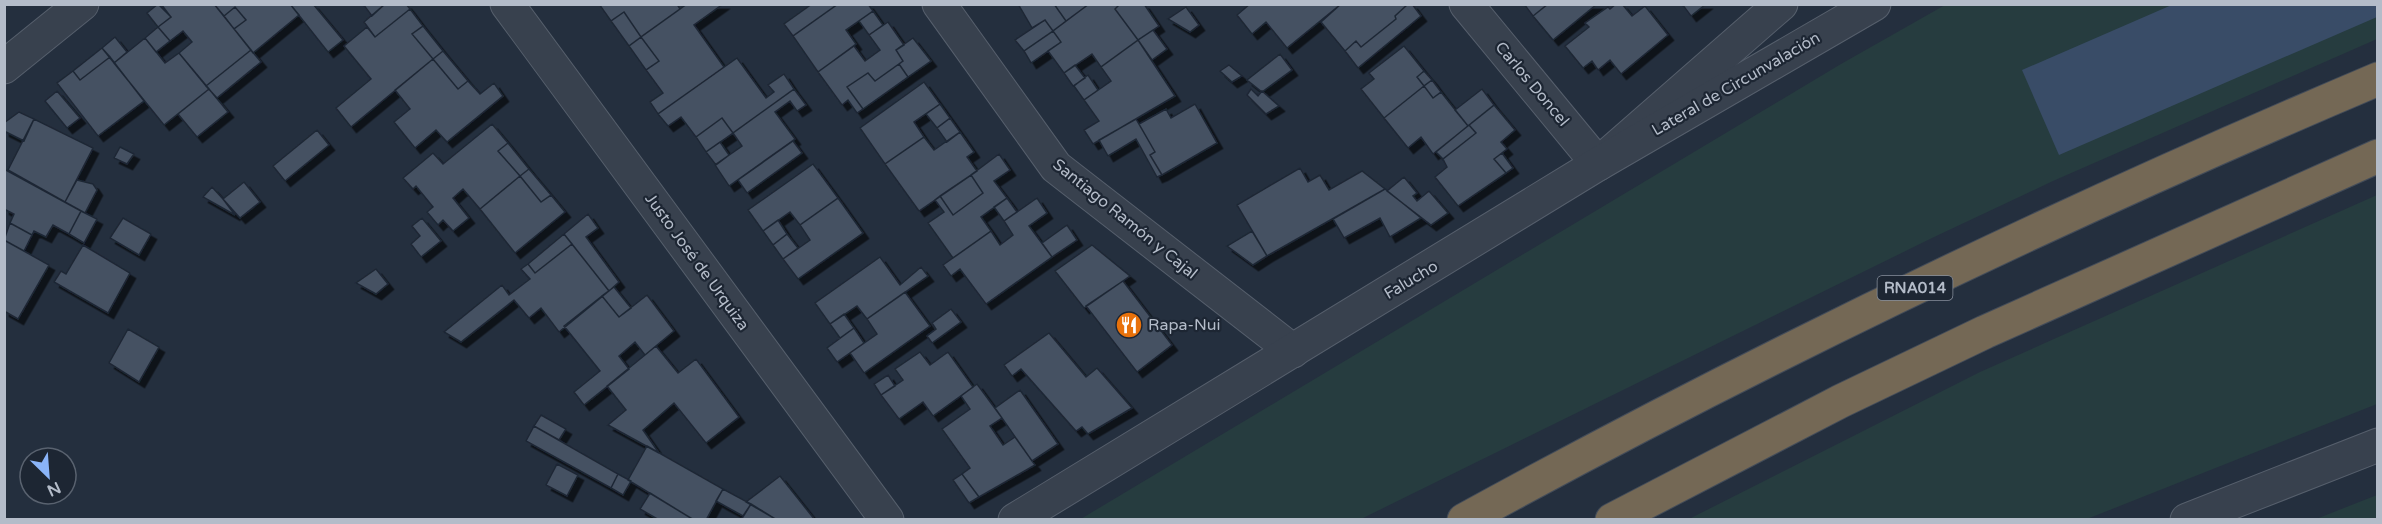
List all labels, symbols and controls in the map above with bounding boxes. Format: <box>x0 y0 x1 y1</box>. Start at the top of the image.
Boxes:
street label: Lateral de Circunvalación <box>1648 28 1824 140</box>
street label: Carlos Doncel <box>1491 38 1573 130</box>
street label: Santiago Ramón y Cajal <box>1049 155 1201 283</box>
street label: Justo José de Urquiza <box>641 190 753 334</box>
street label: Falucho <box>1380 256 1442 304</box>
road number: RNA014 <box>1878 276 1952 300</box>
restaurant icon: Rapa-Nui <box>1114 310 1144 340</box>
place label: Rapa-Nui <box>1148 315 1220 335</box>
north arrow <box>18 446 78 506</box>
text: N <box>44 477 64 500</box>

